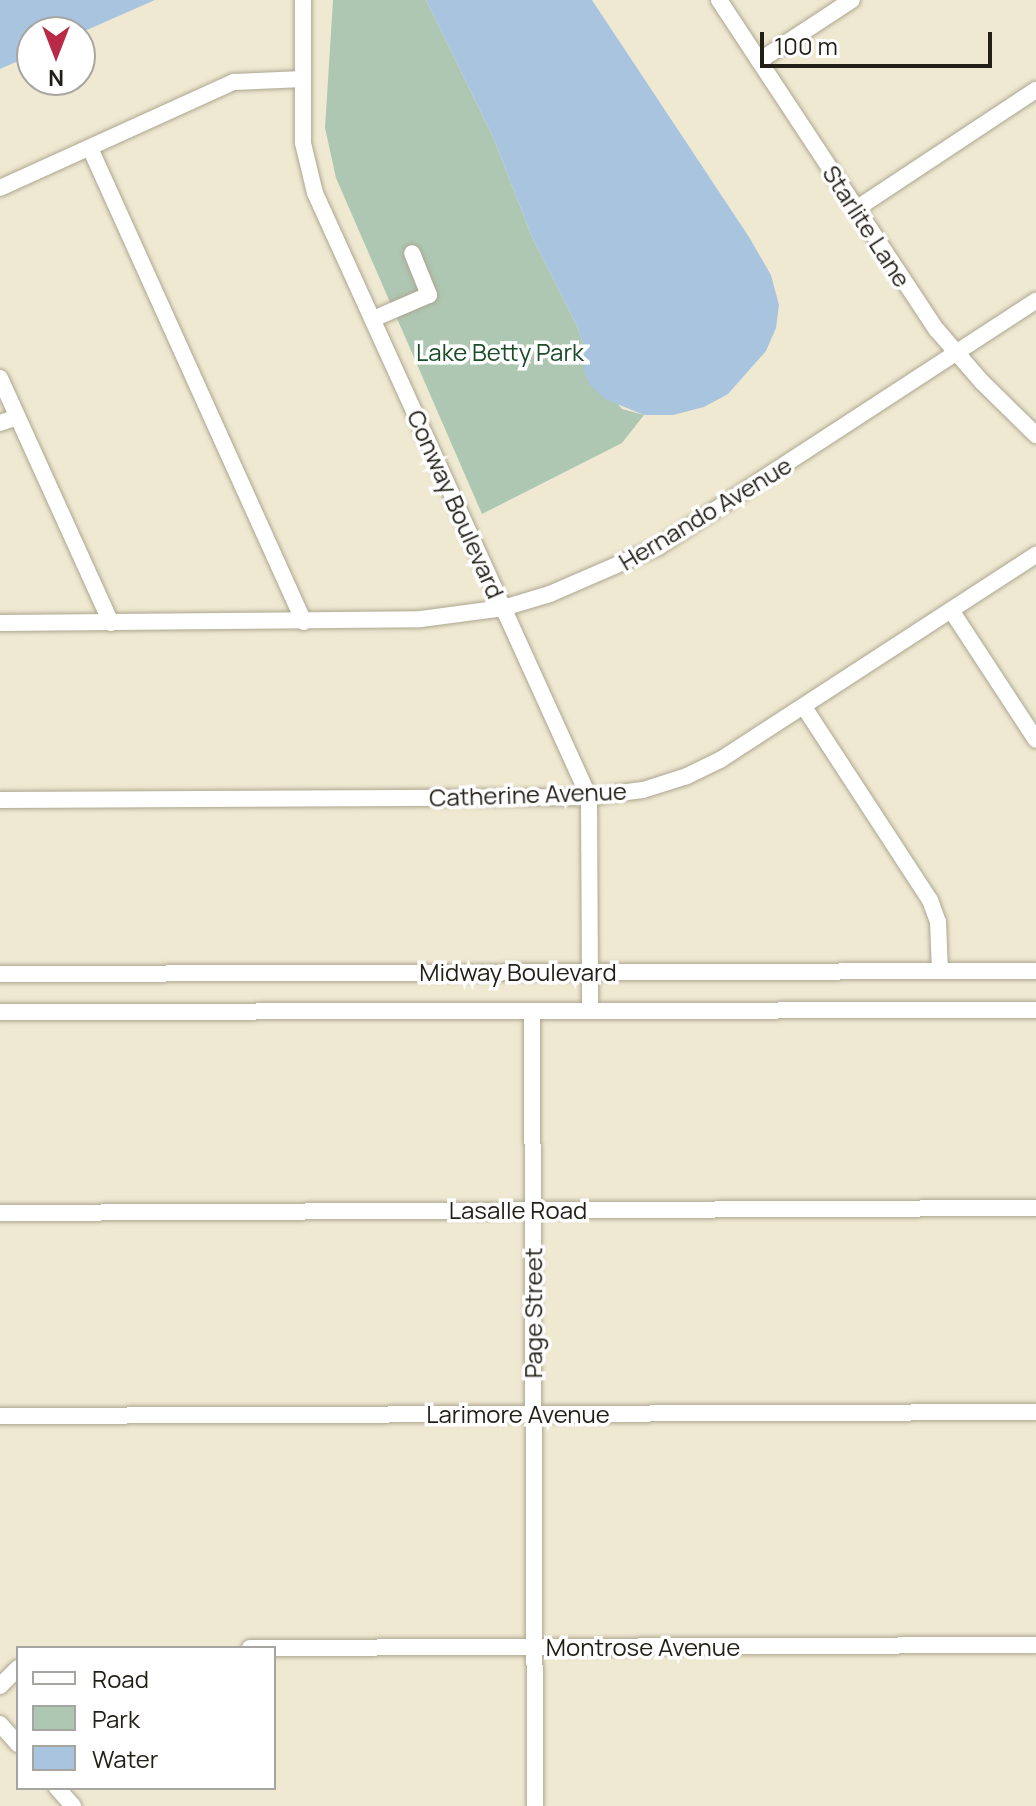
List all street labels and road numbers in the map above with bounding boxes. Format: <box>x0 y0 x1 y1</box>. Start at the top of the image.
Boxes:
street label: Starlite Lane <box>817 160 917 292</box>
street label: Conway Boulevard <box>402 405 510 603</box>
street label: Hernando Avenue <box>613 450 797 576</box>
street label: Catherine Avenue <box>429 776 627 812</box>
street label: Midway Boulevard <box>419 958 617 986</box>
street label: Lasalle Road <box>449 1196 587 1224</box>
street label: Page Street <box>519 1248 547 1378</box>
street label: Larimore Avenue <box>426 1400 610 1428</box>
street label: Montrose Avenue <box>546 1633 740 1661</box>

